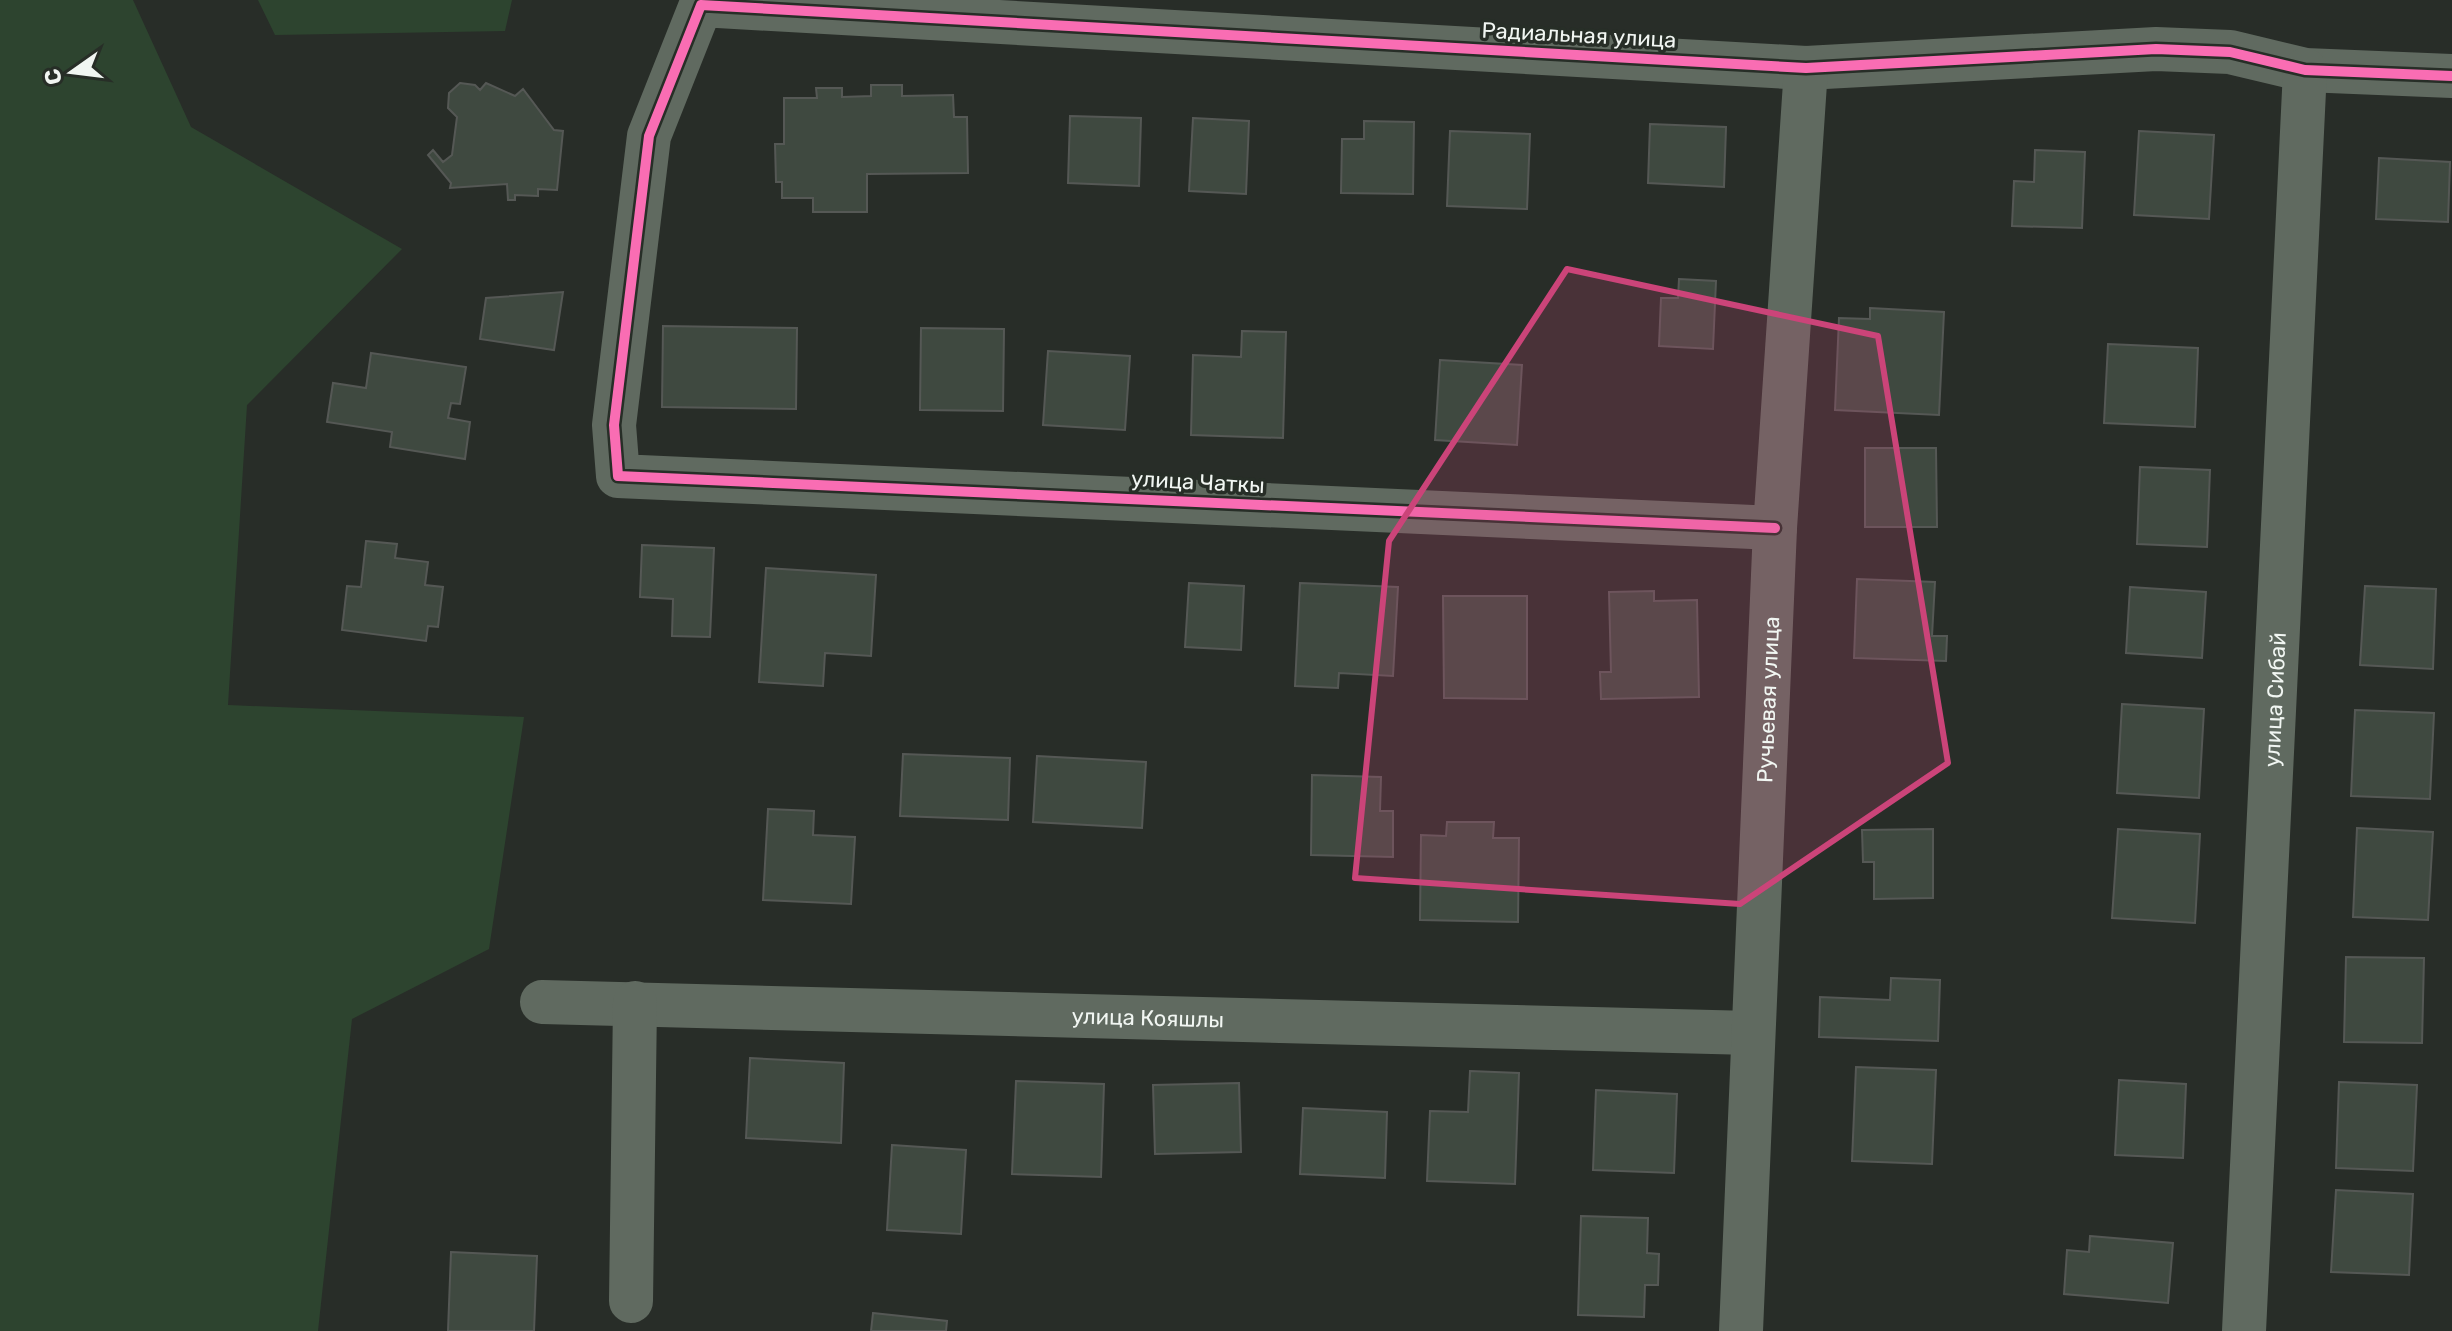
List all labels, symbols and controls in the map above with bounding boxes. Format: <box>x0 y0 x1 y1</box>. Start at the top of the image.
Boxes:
street label: Радиальная улица <box>1481 16 1677 54</box>
north arrow <box>32 32 112 112</box>
text: С <box>38 66 68 87</box>
street label: улица Чаткы <box>1130 465 1266 499</box>
street label: Ручьевая улица <box>1751 616 1785 783</box>
street label: улица Сибай <box>2258 632 2291 768</box>
street label: улица Кояшлы <box>1071 1002 1224 1033</box>

